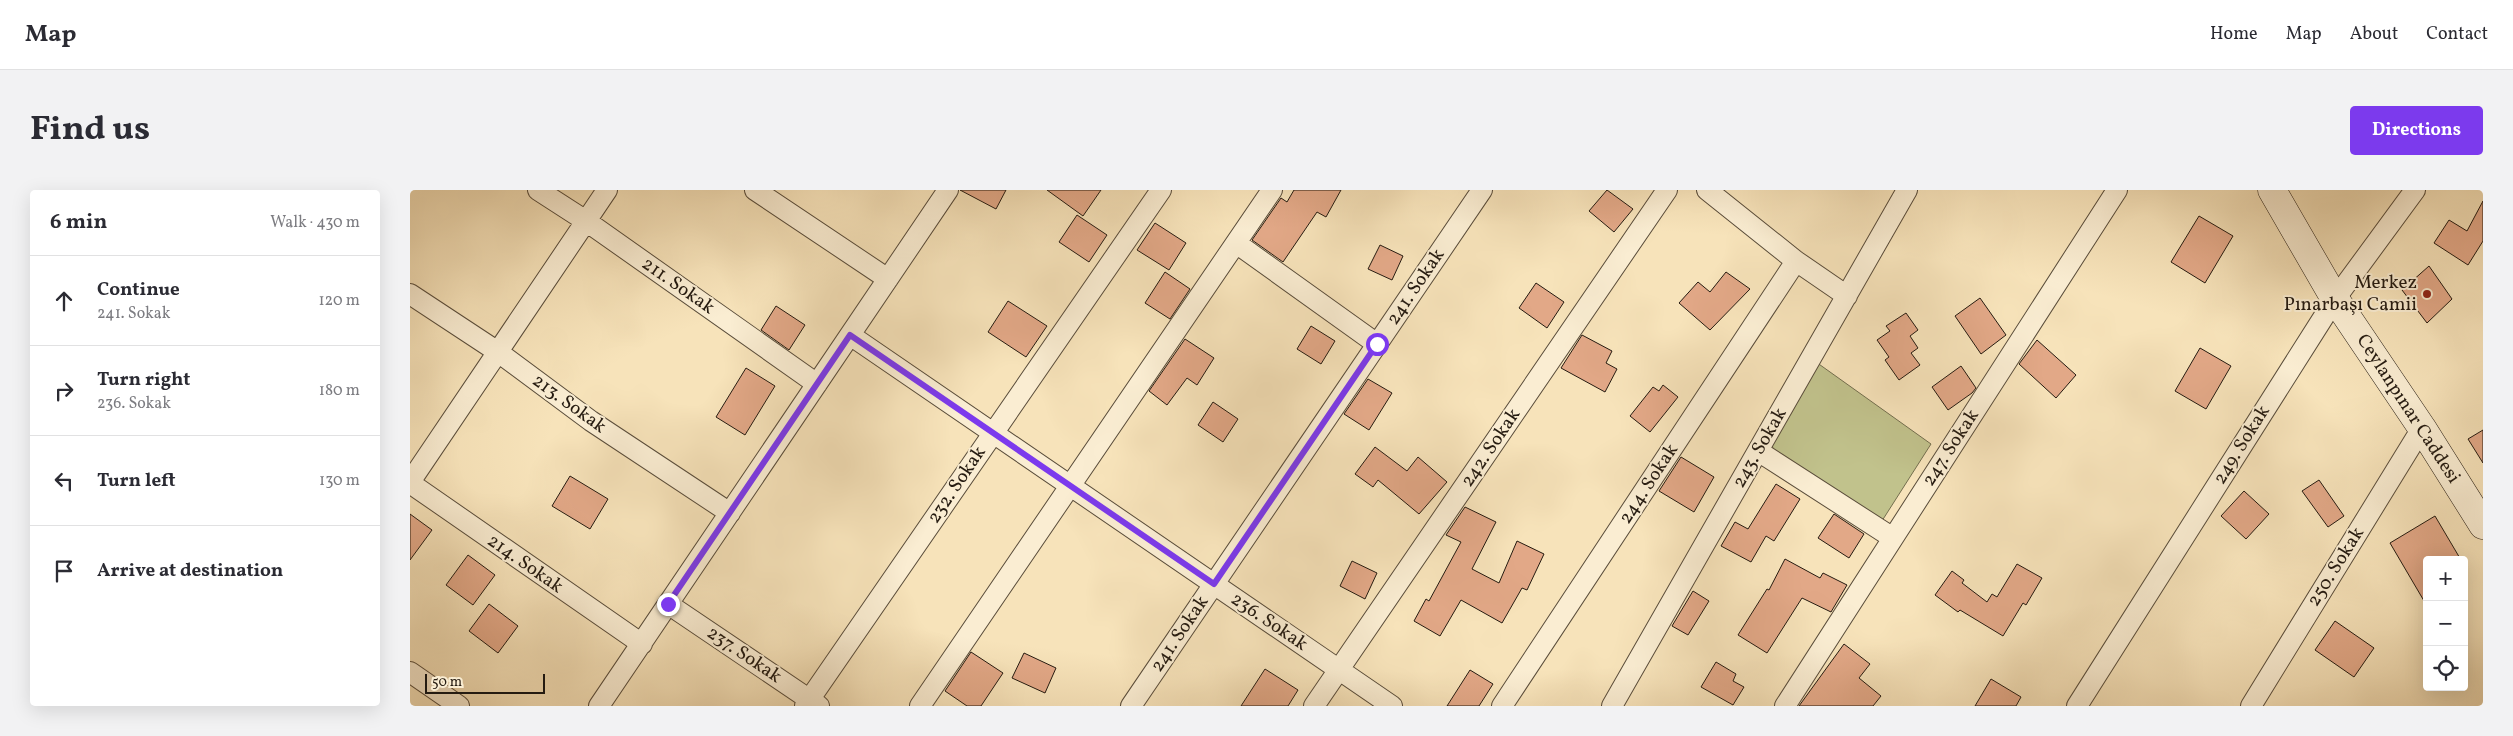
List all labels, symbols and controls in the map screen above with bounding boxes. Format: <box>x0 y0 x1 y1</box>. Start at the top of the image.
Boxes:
text: Map <box>25 18 76 52</box>
text: Home <box>2210 22 2258 47</box>
text: Map <box>2286 22 2322 47</box>
text: About <box>2350 22 2398 47</box>
text: Contact <box>2426 22 2488 47</box>
text: Find us <box>30 106 150 154</box>
button: Directions <box>2350 106 2483 155</box>
text: 6 min <box>50 208 107 237</box>
text: Walk · 430 m <box>270 212 360 234</box>
street label: 241. Sokak <box>1381 244 1451 330</box>
street label: 211. Sokak <box>636 251 720 321</box>
place label: Merkez Pınarbaşı Camii <box>2284 270 2417 318</box>
text: Continue <box>97 277 180 303</box>
icon: ahead <box>50 287 78 315</box>
marker: Merkez Pınarbaşı Camii <box>2421 288 2433 300</box>
text: 120 m <box>318 290 360 312</box>
text: 241. Sokak <box>97 303 170 325</box>
street label: Ceylanpınar Caddesi <box>2350 329 2466 489</box>
route start <box>1366 333 1389 356</box>
text: Turn right <box>97 367 190 393</box>
street label: 213. Sokak <box>526 368 612 440</box>
icon: right <box>50 377 78 405</box>
text: 180 m <box>319 380 360 402</box>
text: 236. Sokak <box>97 393 171 415</box>
street label: 249. Sokak <box>2207 400 2277 490</box>
street label: 242. Sokak <box>1455 403 1527 493</box>
street label: 243. Sokak <box>1727 403 1793 493</box>
street label: 247. Sokak <box>1916 404 1986 492</box>
street label: 244. Sokak <box>1613 439 1685 529</box>
street label: 232. Sokak <box>921 441 993 529</box>
icon: left <box>50 467 78 495</box>
text: Turn left <box>97 468 176 494</box>
text: 130 m <box>319 470 360 492</box>
street label: 250. Sokak <box>2301 522 2371 612</box>
street label: 214. Sokak <box>482 528 568 600</box>
map controls <box>2423 556 2468 691</box>
button: + <box>2423 556 2468 601</box>
icon: arrive <box>50 557 78 585</box>
text: Arrive at destination <box>97 558 283 584</box>
street label: 236. Sokak <box>1225 587 1313 657</box>
street label: 241. Sokak <box>1145 591 1215 677</box>
route end <box>657 593 680 616</box>
button: − <box>2423 601 2468 646</box>
street label: 237. Sokak <box>701 620 787 690</box>
button: locate <box>2423 646 2468 691</box>
scale bar <box>425 671 545 694</box>
text: 50 m <box>432 673 462 692</box>

